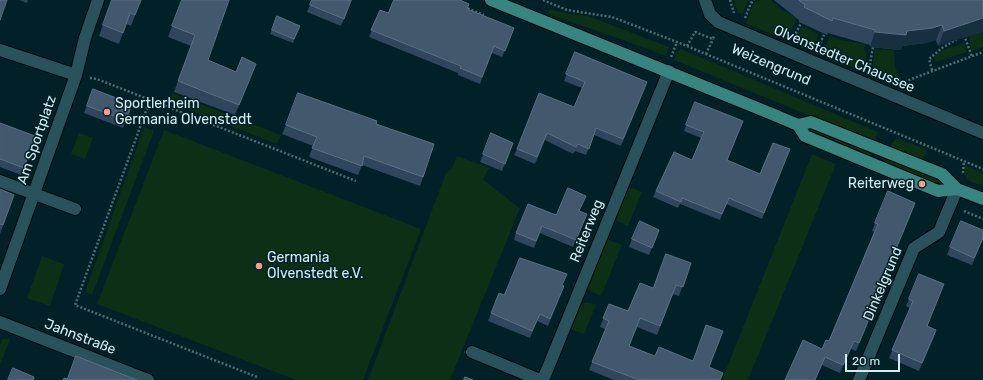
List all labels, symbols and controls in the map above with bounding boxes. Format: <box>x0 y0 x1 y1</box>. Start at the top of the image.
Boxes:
street label: Olvenstedter Chaussee <box>771 22 917 96</box>
street label: Weizengrund <box>729 41 813 89</box>
street label: Am Sportplatz <box>14 93 60 187</box>
place label: Sportlerheim Germania Olvenstedt <box>115 96 252 128</box>
marker: Sportlerheim Germania Olvenstedt <box>102 107 112 117</box>
place label: Reiterweg <box>848 176 914 192</box>
marker: Reiterweg <box>917 179 927 189</box>
street label: Reiterweg <box>567 197 607 265</box>
street label: Dinkelgrund <box>860 245 906 323</box>
place label: Germania Olvenstedt e.V. <box>267 250 364 282</box>
marker: Germania Olvenstedt e.V. <box>254 261 264 271</box>
street label: Jahnstraße <box>42 316 118 358</box>
scale bar <box>847 346 902 372</box>
text: 20 m <box>852 354 880 368</box>

